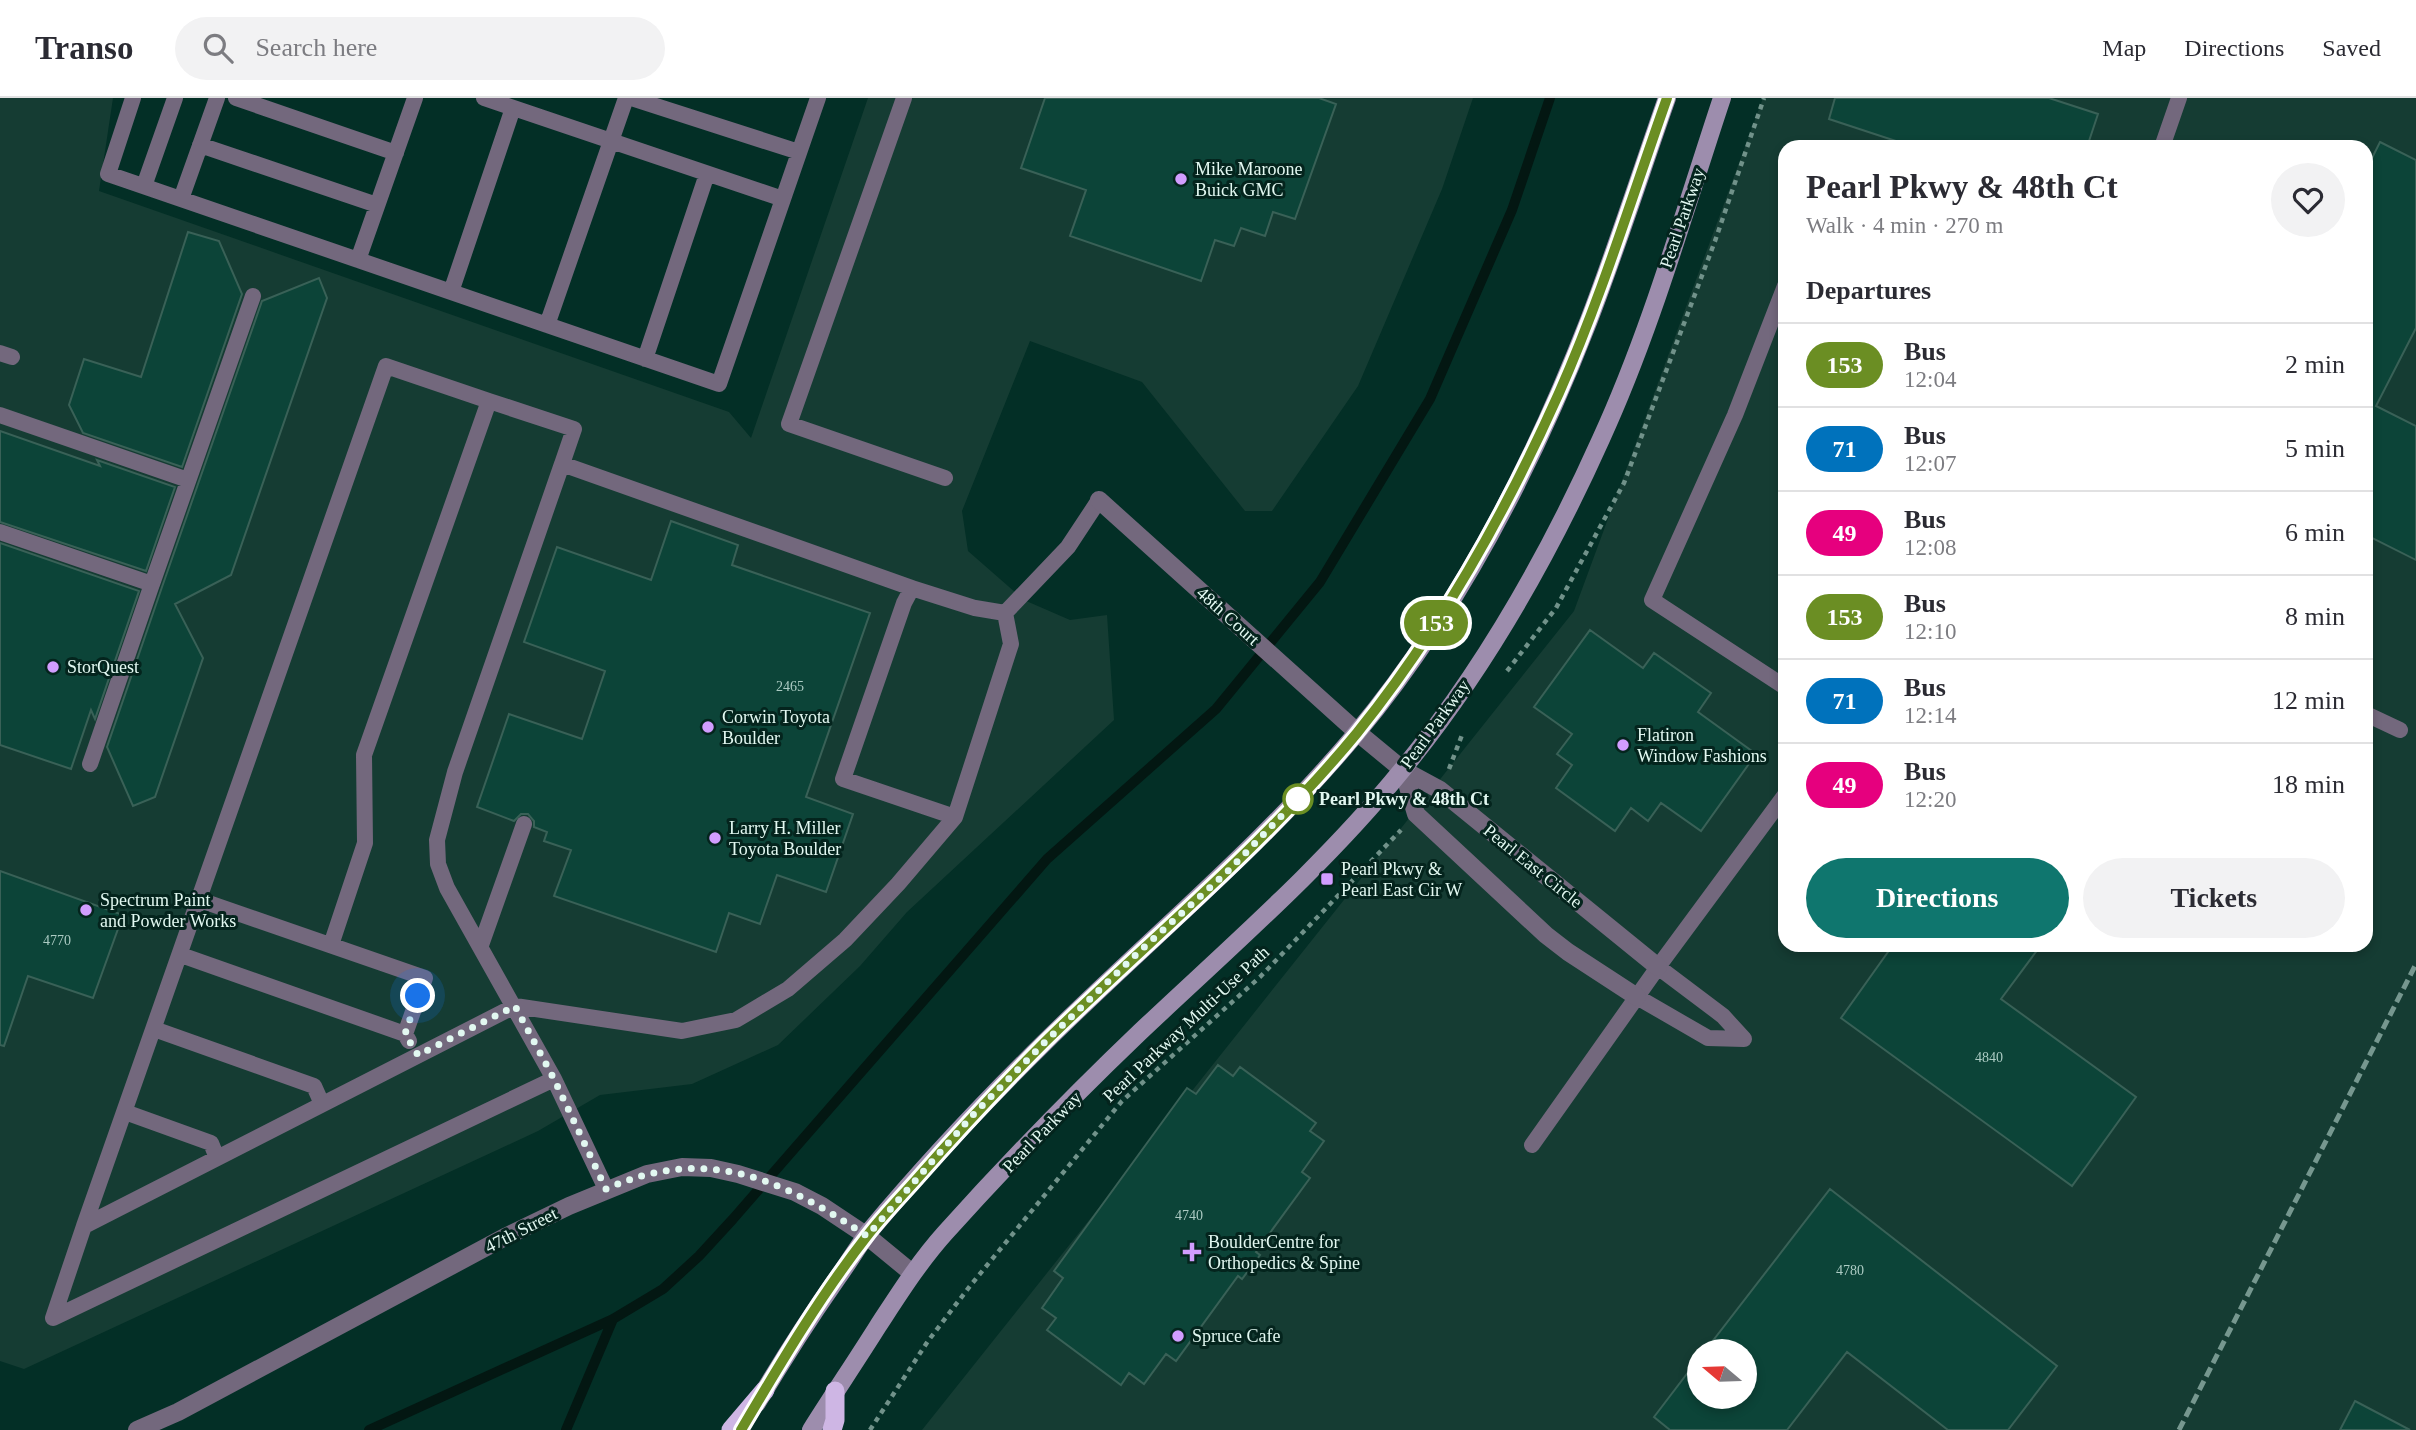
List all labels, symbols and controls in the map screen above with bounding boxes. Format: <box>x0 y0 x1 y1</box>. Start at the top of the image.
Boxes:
search box <box>175 17 665 80</box>
icon: search <box>199 29 237 67</box>
text: Transo <box>35 30 133 66</box>
text: Search here <box>255 33 377 62</box>
text: Map <box>2102 35 2146 61</box>
text: Directions <box>2184 35 2284 61</box>
text: Saved <box>2322 35 2381 61</box>
place label: Mike Maroone Buick GMC <box>1195 159 1302 200</box>
button: heart <box>2271 163 2345 237</box>
street label: Pearl Parkway <box>1656 165 1708 271</box>
text: Pearl Pkwy & 48th Ct <box>1806 169 2118 205</box>
marker: Mike Maroone Buick GMC <box>1173 171 1189 187</box>
text: Walk · 4 min · 270 m <box>1806 213 2003 238</box>
text: Departures <box>1806 276 1931 305</box>
text: Bus <box>1904 337 1946 366</box>
text: 2 min <box>2285 350 2345 379</box>
text: 153 <box>1827 352 1863 378</box>
text: 12:04 <box>1904 367 1956 392</box>
text: Bus <box>1904 421 1946 450</box>
text: 5 min <box>2285 434 2345 463</box>
text: 71 <box>1833 436 1857 462</box>
text: 12:07 <box>1904 451 1956 476</box>
text: Bus <box>1904 505 1946 534</box>
text: 6 min <box>2285 518 2345 547</box>
text: 49 <box>1833 520 1857 546</box>
text: 12:08 <box>1904 535 1956 560</box>
street label: 48th Court <box>1193 583 1263 649</box>
text: Bus <box>1904 589 1946 618</box>
line badge: 153 <box>1396 600 1476 646</box>
text: 8 min <box>2285 602 2345 631</box>
text: 153 <box>1827 604 1863 630</box>
text: 153 <box>1418 610 1454 636</box>
text: 12:10 <box>1904 619 1956 644</box>
place label: StorQuest <box>67 657 139 677</box>
marker: StorQuest <box>45 659 61 675</box>
text: Bus <box>1904 673 1946 702</box>
street label: Pearl Parkway <box>1396 676 1474 772</box>
house number: 2465 <box>776 679 804 694</box>
text: 12 min <box>2272 686 2345 715</box>
text: 71 <box>1833 688 1857 714</box>
text: 12:14 <box>1904 703 1956 728</box>
place label: Corwin Toyota Boulder <box>722 707 830 748</box>
marker: Corwin Toyota Boulder <box>700 719 716 735</box>
place label: Flatiron Window Fashions <box>1637 725 1767 766</box>
marker: Flatiron Window Fashions <box>1615 737 1631 753</box>
text: Bus <box>1904 757 1946 786</box>
text: 18 min <box>2272 770 2345 799</box>
text: 49 <box>1833 772 1857 798</box>
marker: Pearl Pkwy & 48th Ct <box>1283 784 1313 814</box>
text: 12:20 <box>1904 787 1956 812</box>
place label: Pearl Pkwy & 48th Ct <box>1319 789 1489 809</box>
place label: Larry H. Miller Toyota Boulder <box>729 818 841 859</box>
street label: Pearl East Circle <box>1480 820 1586 912</box>
marker: Larry H. Miller Toyota Boulder <box>707 830 723 846</box>
button: Directions <box>1806 858 2069 938</box>
button: Tickets <box>2083 858 2345 938</box>
place label: Pearl Pkwy & Pearl East Cir W <box>1341 859 1462 900</box>
marker: Pearl Pkwy & Pearl East Cir W <box>1319 871 1335 887</box>
place label: Spectrum Paint and Powder Works <box>100 890 236 931</box>
marker: Spectrum Paint and Powder Works <box>78 902 94 918</box>
house number: 4770 <box>43 933 71 948</box>
street label: Pearl Parkway Multi-Use Path <box>1099 942 1273 1106</box>
your location <box>400 978 435 1013</box>
house number: 4840 <box>1975 1050 2003 1065</box>
street label: Pearl Parkway <box>999 1087 1085 1177</box>
street label: 47th Street <box>481 1203 561 1257</box>
house number: 4740 <box>1175 1208 1203 1223</box>
place label: BoulderCentre for Orthopedics & Spine <box>1208 1232 1360 1273</box>
marker: BoulderCentre for Orthopedics & Spine <box>1182 1242 1202 1262</box>
house number: 4780 <box>1836 1263 1864 1278</box>
place label: Spruce Cafe <box>1192 1326 1280 1346</box>
marker: Spruce Cafe <box>1170 1328 1186 1344</box>
north arrow <box>1687 1339 1757 1409</box>
map controls <box>1687 1339 1757 1409</box>

